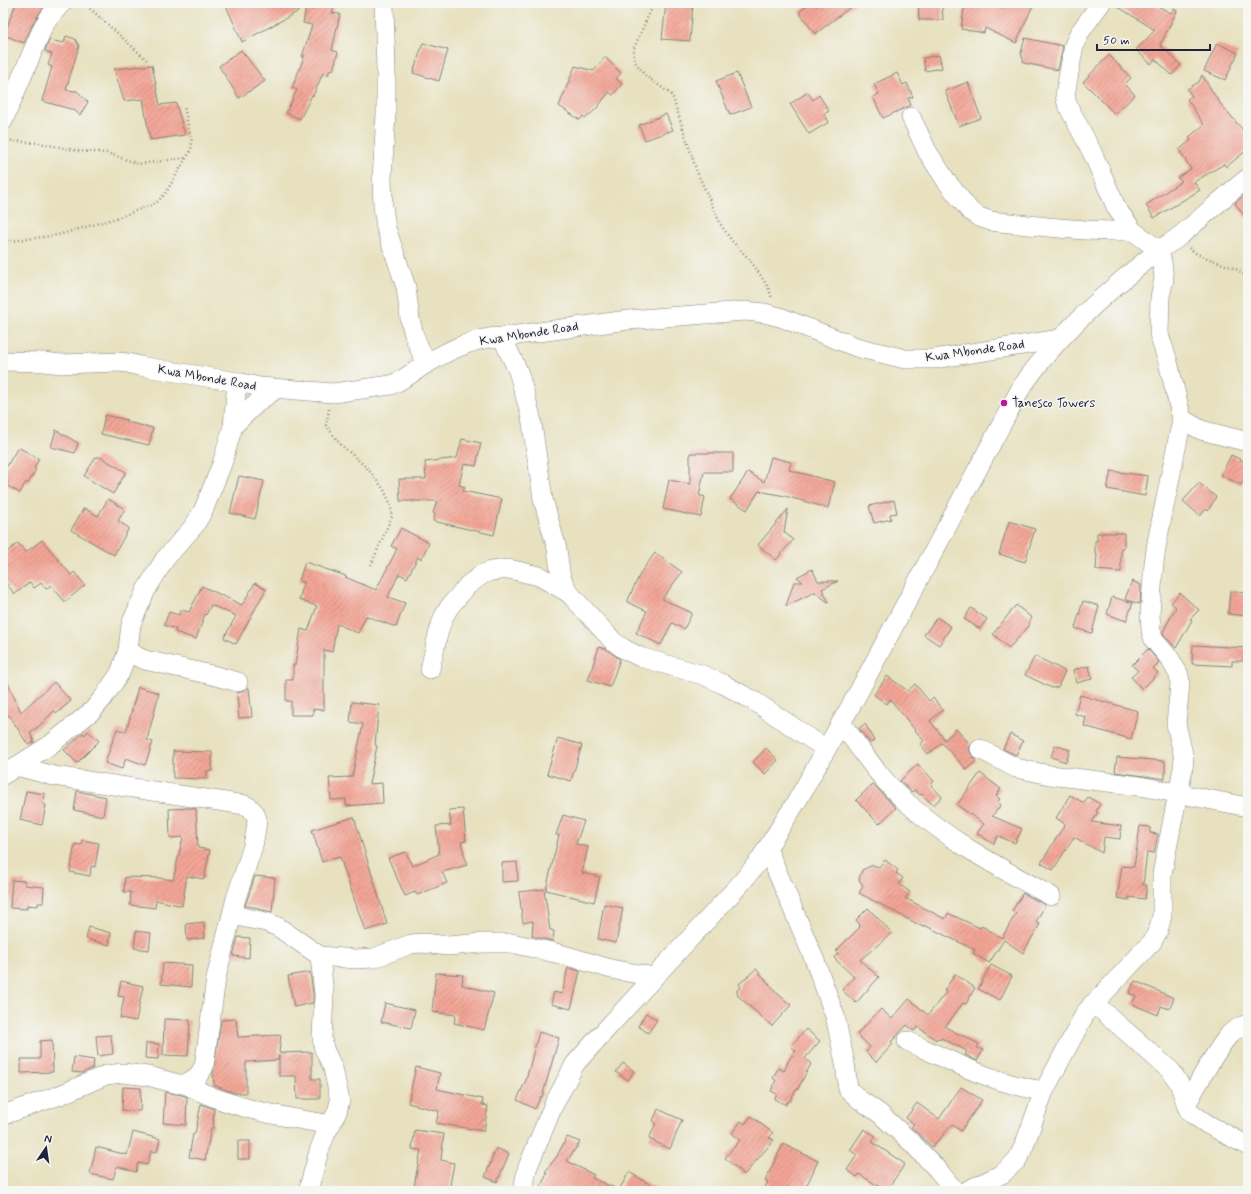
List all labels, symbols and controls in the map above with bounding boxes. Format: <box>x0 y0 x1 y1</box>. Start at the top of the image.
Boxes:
scale bar <box>1097 26 1210 52</box>
text: 50 m <box>1103 33 1130 49</box>
street label: Kwa Mbonde Road <box>478 318 580 350</box>
street label: Kwa Mbonde Road <box>924 336 1026 366</box>
street label: Kwa Mbonde Road <box>156 361 258 395</box>
place label: Tanesco Towers <box>1012 395 1095 412</box>
marker: Tanesco Towers <box>999 398 1009 408</box>
north arrow <box>26 1128 66 1168</box>
text: N <box>43 1132 53 1147</box>

